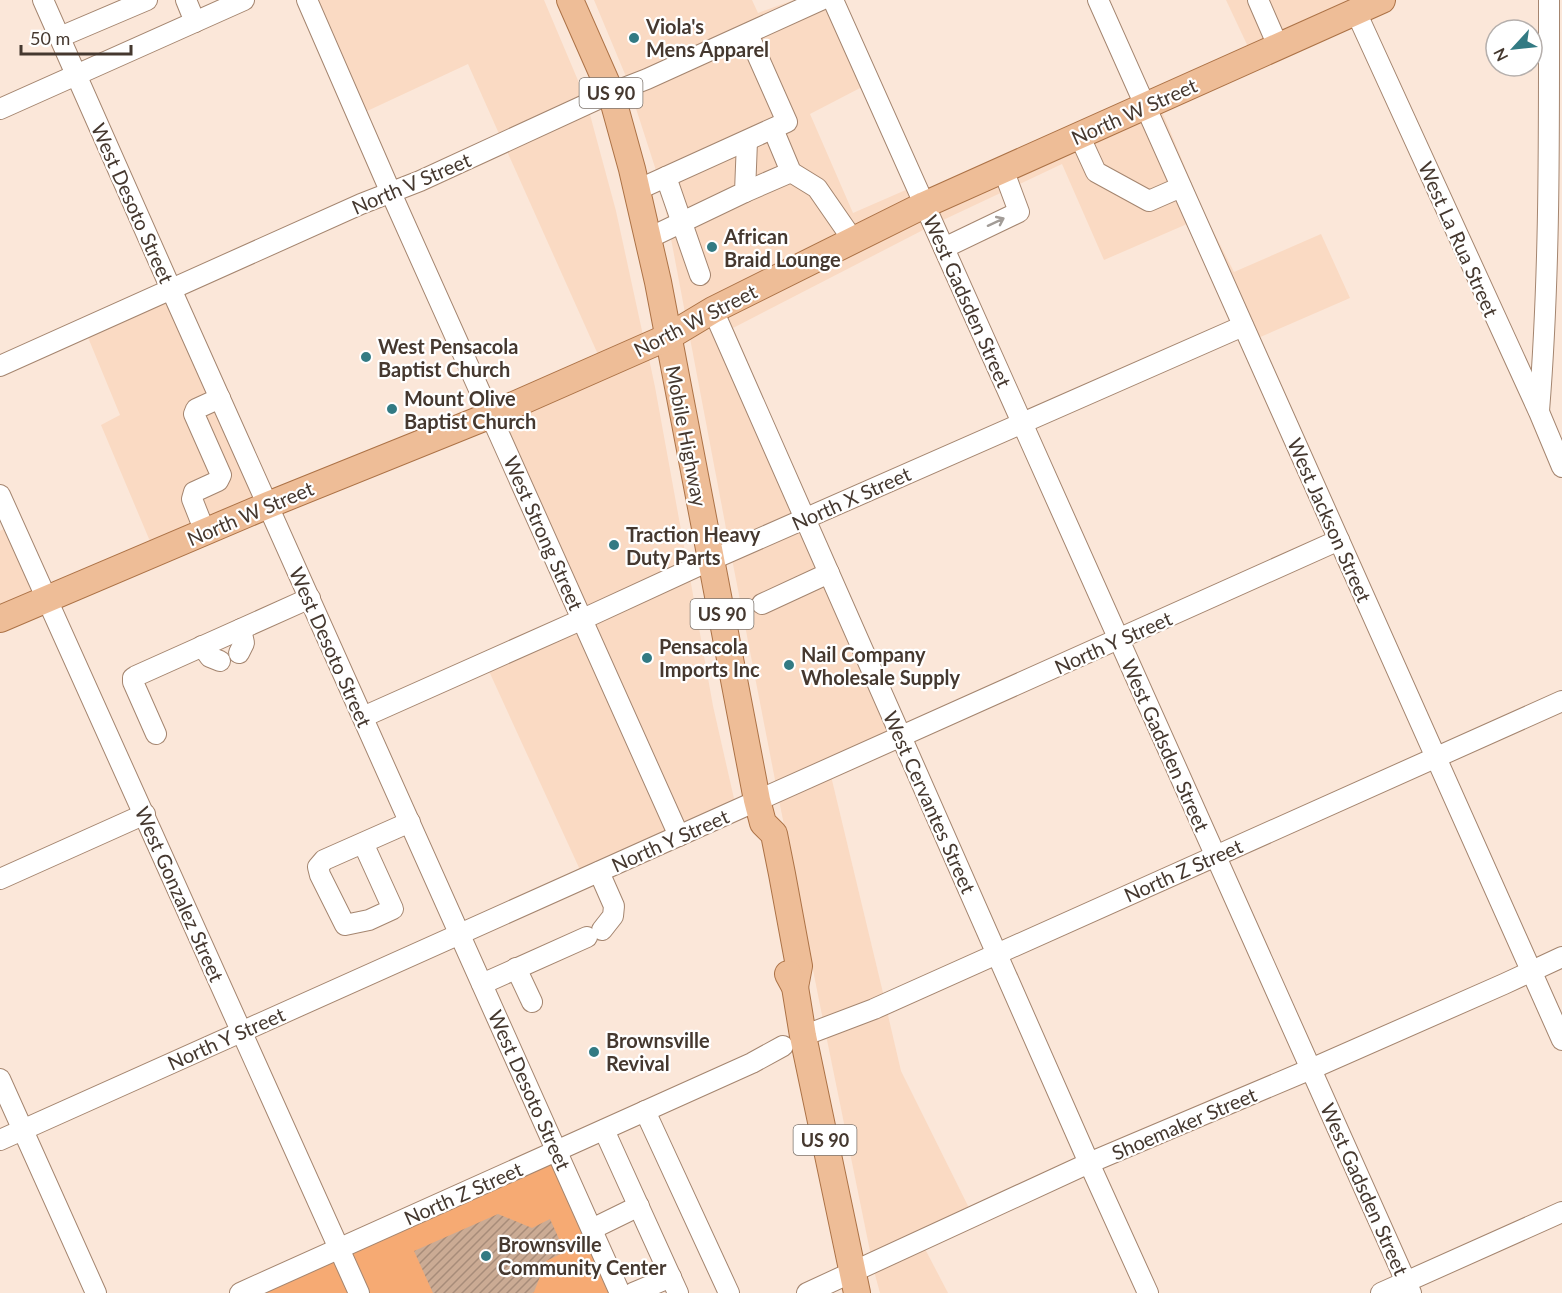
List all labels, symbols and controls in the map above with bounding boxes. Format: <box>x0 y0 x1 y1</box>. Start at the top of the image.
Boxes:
place label: Viola's Mens Apparel <box>645 14 769 61</box>
scale bar <box>21 18 130 56</box>
north arrow <box>1484 18 1544 78</box>
text: 50 m <box>30 27 70 49</box>
marker: Viola's Mens Apparel <box>627 31 641 45</box>
text: N <box>1489 45 1511 65</box>
street label: North W Street <box>1067 73 1201 149</box>
road number: US 90 <box>580 78 642 108</box>
street label: West Desoto Street <box>87 119 179 287</box>
street label: North V Street <box>348 147 474 219</box>
street label: West La Rua Street <box>1414 158 1504 320</box>
street label: West Gadsden Street <box>919 211 1017 391</box>
one-way arrow <box>987 216 1005 228</box>
place label: African Braid Lounge <box>723 224 841 271</box>
marker: African Braid Lounge <box>705 240 719 254</box>
street label: North W Street <box>629 279 761 361</box>
place label: West Pensacola Baptist Church <box>378 334 518 381</box>
marker: West Pensacola Baptist Church <box>359 350 373 364</box>
street label: Mobile Highway <box>662 364 713 509</box>
place label: Mount Olive Baptist Church <box>404 386 536 433</box>
marker: Mount Olive Baptist Church <box>385 402 399 416</box>
street label: West Jackson Street <box>1283 434 1377 606</box>
street label: West Strong Street <box>499 452 589 614</box>
street label: North X Street <box>788 461 914 535</box>
street label: North W Street <box>183 476 317 550</box>
place label: Traction Heavy Duty Parts <box>626 522 761 569</box>
marker: Traction Heavy Duty Parts <box>607 538 621 552</box>
street label: West Desoto Street <box>285 563 377 731</box>
road number: US 90 <box>690 599 754 629</box>
street label: North Y Street <box>1051 605 1175 679</box>
place label: Pensacola Imports Inc <box>659 634 760 681</box>
place label: Nail Company Wholesale Supply <box>801 642 960 689</box>
marker: Pensacola Imports Inc <box>640 651 654 665</box>
street label: West Gadsden Street <box>1117 655 1215 835</box>
marker: Nail Company Wholesale Supply <box>782 658 796 672</box>
street label: West Cervantes Street <box>879 707 981 897</box>
street label: West Gonzalez Street <box>131 803 229 985</box>
street label: North Y Street <box>608 803 732 877</box>
street label: North Z Street <box>1120 833 1246 907</box>
street label: North Y Street <box>164 1001 288 1075</box>
street label: West Desoto Street <box>484 1006 576 1174</box>
place label: Brownsville Revival <box>606 1028 710 1075</box>
marker: Brownsville Revival <box>587 1045 601 1059</box>
street label: Shoemaker Street <box>1108 1082 1260 1164</box>
street label: West Gadsden Street <box>1316 1099 1414 1279</box>
road number: US 90 <box>794 1125 856 1155</box>
street label: North Z Street <box>400 1156 526 1230</box>
place label: Brownsville Community Center <box>498 1232 667 1279</box>
marker: Brownsville Community Center <box>479 1249 493 1263</box>

